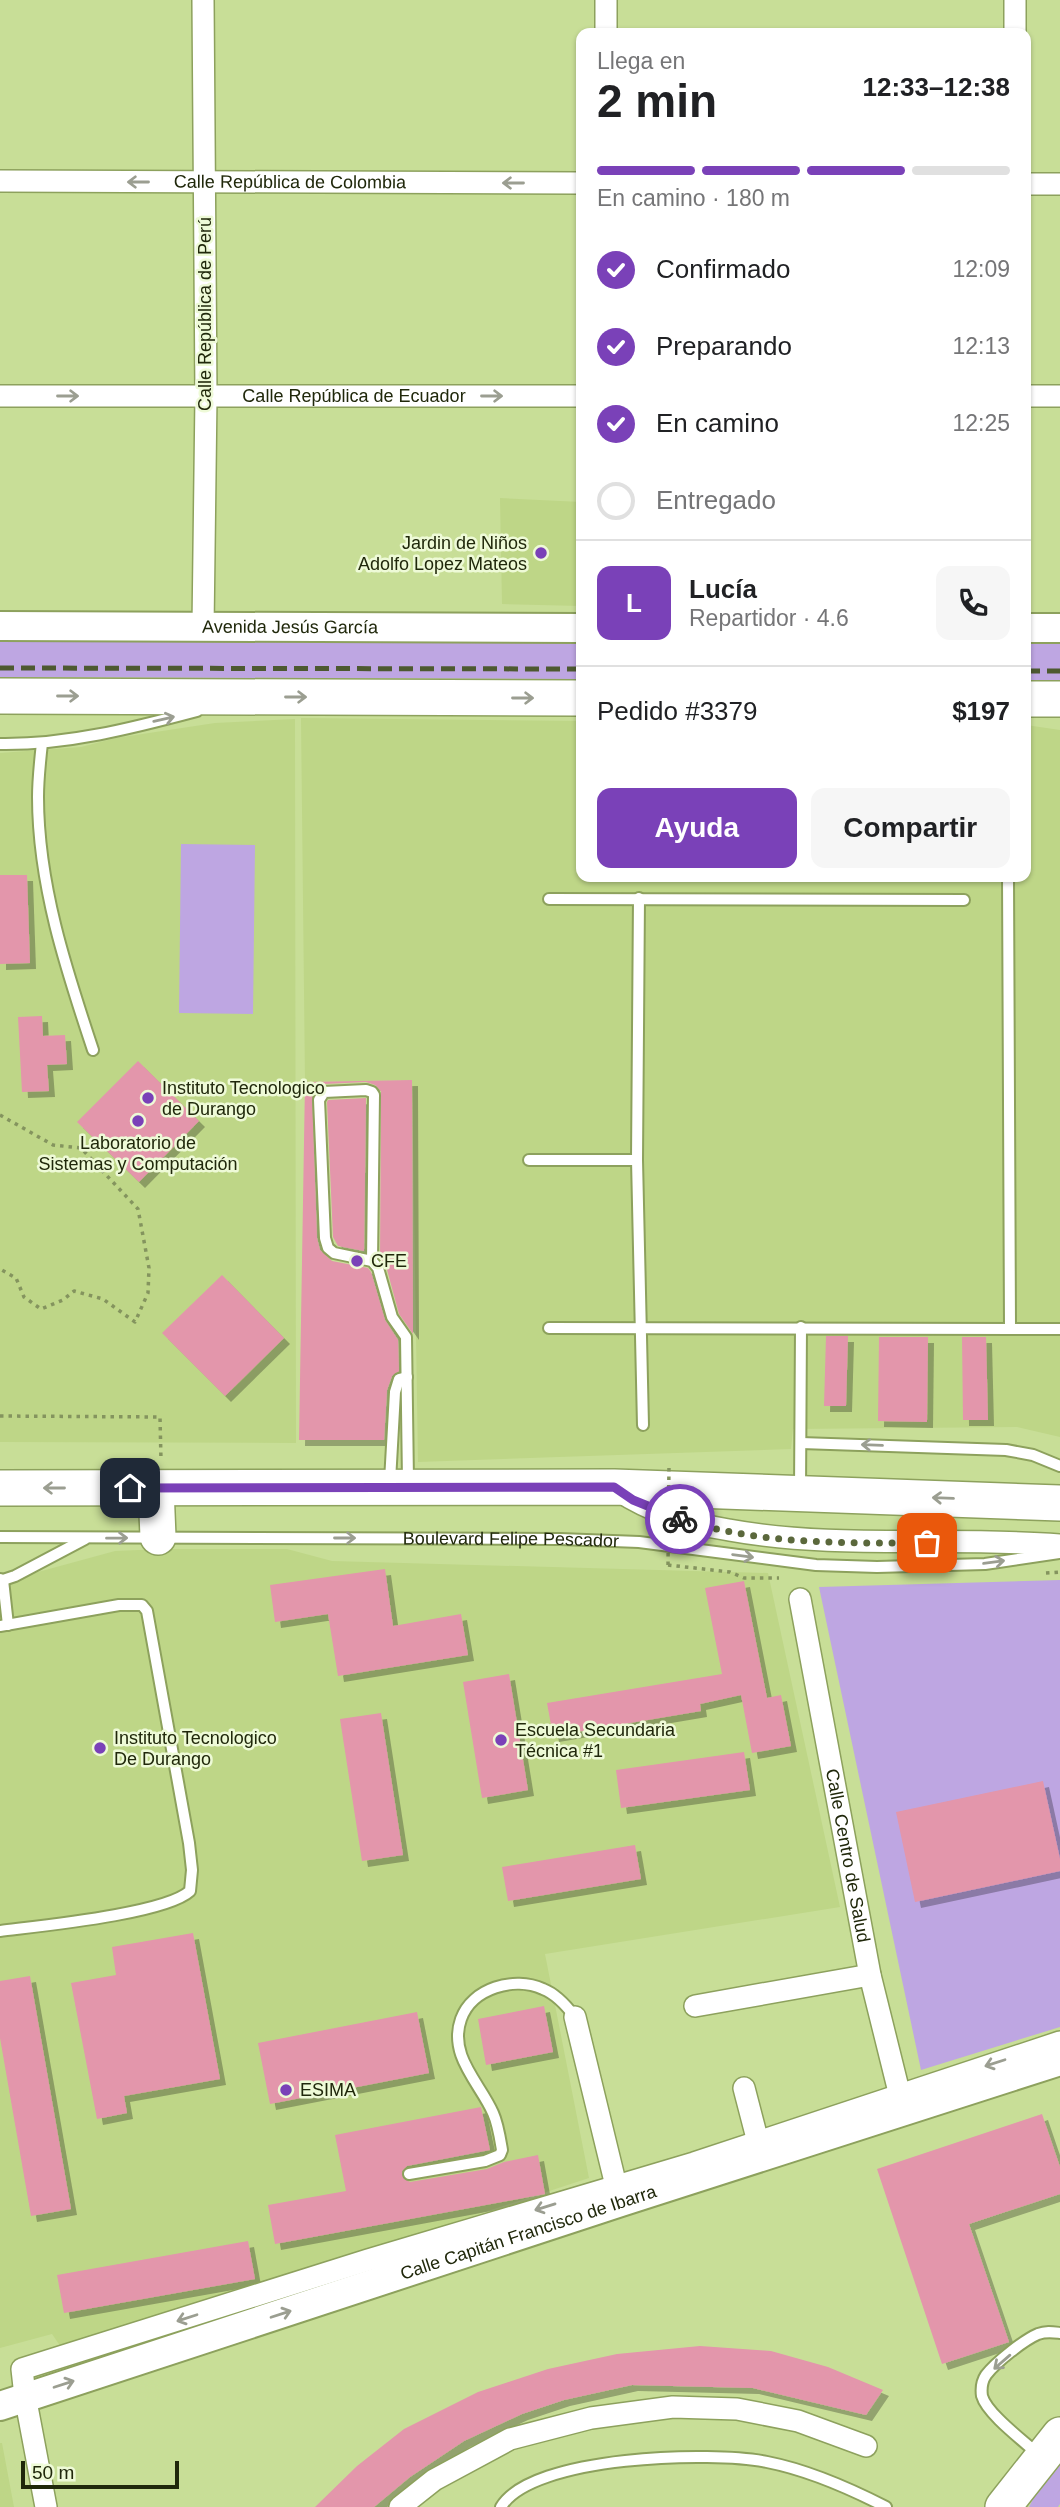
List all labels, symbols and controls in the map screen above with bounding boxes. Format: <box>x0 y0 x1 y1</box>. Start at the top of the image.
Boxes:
text: Llega en <box>597 48 685 74</box>
text: 12:33–12:38 <box>863 72 1010 102</box>
text: 2 min <box>597 75 717 127</box>
street label: Calle República de Colombia <box>174 172 407 192</box>
one-way arrow <box>127 175 150 189</box>
one-way arrow <box>502 176 525 190</box>
text: En camino · 180 m <box>597 185 790 211</box>
street label: Calle República de Perú <box>195 217 215 411</box>
icon: check <box>597 251 635 289</box>
text: Confirmado <box>656 254 790 284</box>
text: 12:09 <box>952 256 1010 282</box>
icon: check <box>597 328 635 366</box>
text: Preparando <box>656 331 792 361</box>
text: 12:13 <box>952 333 1010 359</box>
street label: Calle República de Ecuador <box>242 386 466 406</box>
one-way arrow <box>56 389 79 403</box>
one-way arrow <box>480 389 503 403</box>
icon: check <box>597 405 635 443</box>
text: En camino <box>656 408 779 438</box>
text: 12:25 <box>952 410 1010 436</box>
text: Entregado <box>656 485 776 515</box>
place label: Jardin de Niños Adolfo Lopez Mateos <box>358 533 527 574</box>
marker: Jardin de Niños Adolfo Lopez Mateos <box>533 545 549 561</box>
button: phone <box>936 566 1010 640</box>
text: Lucía <box>689 574 757 604</box>
text: L <box>626 588 642 618</box>
text: Repartidor · 4.6 <box>689 605 849 631</box>
street label: Avenida Jesús García <box>202 617 379 637</box>
one-way arrow <box>56 689 79 703</box>
one-way arrow <box>284 690 307 704</box>
one-way arrow <box>511 691 534 705</box>
text: Pedido #3379 <box>597 696 757 726</box>
text: $197 <box>952 696 1010 726</box>
one-way arrow <box>152 712 175 725</box>
button: Ayuda <box>597 788 797 868</box>
button: Compartir <box>811 788 1010 868</box>
place label: Instituto Tecnologico de Durango <box>162 1078 325 1119</box>
marker: Instituto Tecnologico de Durango <box>140 1090 156 1106</box>
marker: Laboratorio de Sistemas y Computación <box>130 1113 146 1129</box>
place label: Laboratorio de Sistemas y Computación <box>38 1133 238 1174</box>
place label: CFE <box>371 1251 407 1271</box>
marker: CFE <box>349 1253 365 1269</box>
one-way arrow <box>861 1439 884 1452</box>
pin <box>100 1458 160 1518</box>
icon: home <box>111 1469 149 1507</box>
one-way arrow <box>43 1481 66 1495</box>
courier <box>645 1484 715 1554</box>
one-way arrow <box>932 1492 955 1505</box>
icon: bike <box>661 1500 699 1538</box>
pin <box>897 1513 957 1573</box>
icon: bag <box>908 1524 946 1562</box>
street label: Boulevard Felipe Pescador <box>403 1528 619 1551</box>
one-way arrow <box>105 1531 128 1545</box>
one-way arrow <box>333 1531 356 1545</box>
one-way arrow <box>731 1550 754 1563</box>
one-way arrow <box>982 1556 1005 1569</box>
place label: Escuela Secundaria Técnica #1 <box>515 1720 676 1761</box>
place label: Instituto Tecnologico De Durango <box>114 1728 277 1769</box>
marker: Escuela Secundaria Técnica #1 <box>493 1732 509 1748</box>
marker: Instituto Tecnologico De Durango <box>92 1740 108 1756</box>
street label: Calle Centro de Salud <box>822 1767 874 1944</box>
one-way arrow <box>985 2058 1007 2070</box>
place label: ESIMA <box>300 2080 356 2100</box>
marker: ESIMA <box>278 2082 294 2098</box>
street label: Calle Capitán Francisco de Ibarra <box>398 2181 660 2284</box>
one-way arrow <box>534 2202 556 2215</box>
one-way arrow <box>270 2307 292 2320</box>
one-way arrow <box>177 2312 199 2325</box>
one-way arrow <box>993 2354 1011 2370</box>
one-way arrow <box>53 2376 75 2389</box>
scale bar <box>21 2458 178 2490</box>
text: 50 m <box>32 2462 74 2483</box>

